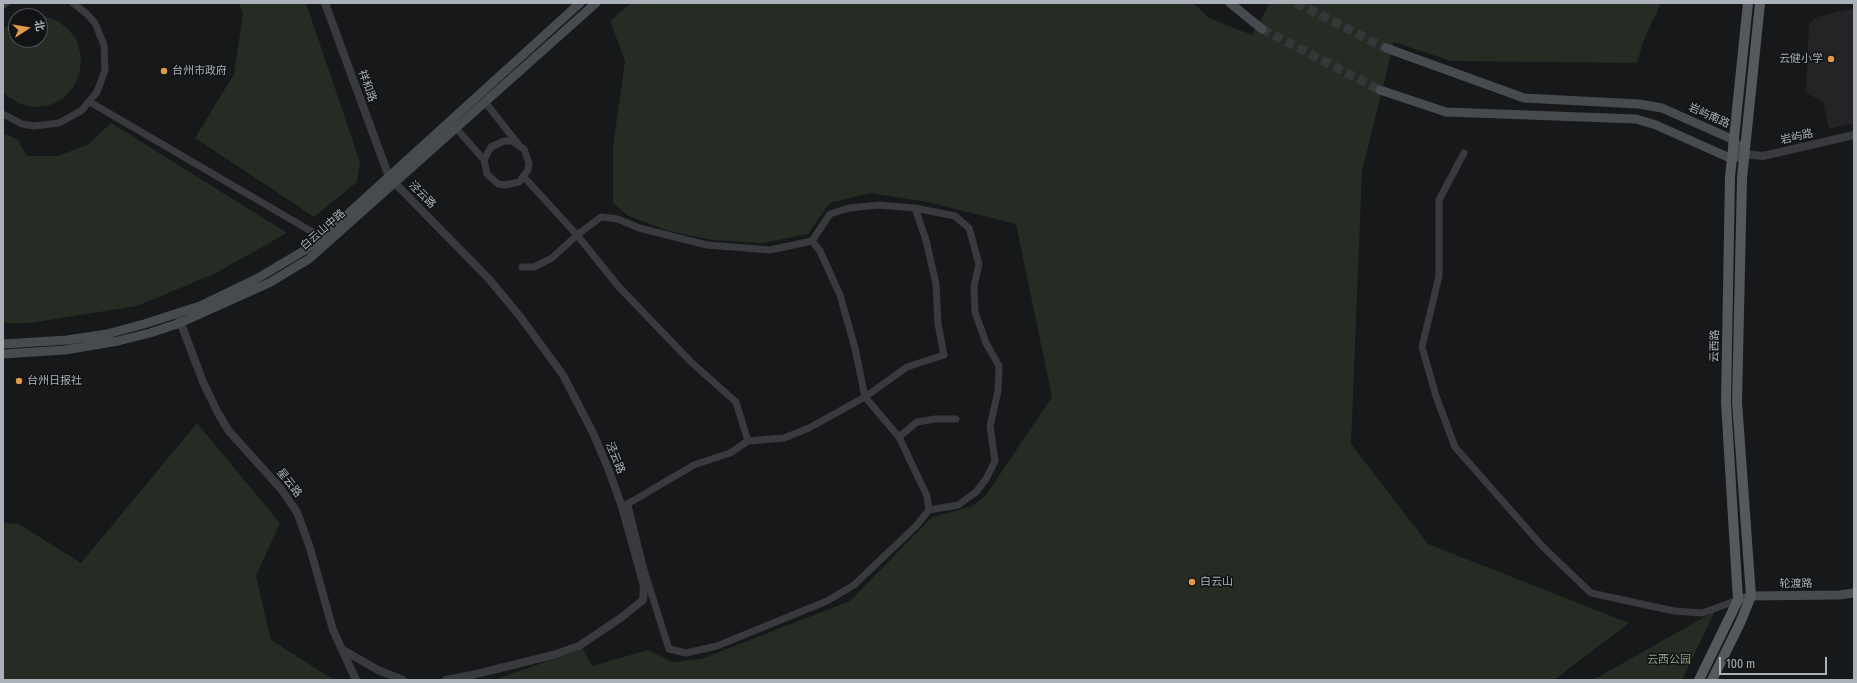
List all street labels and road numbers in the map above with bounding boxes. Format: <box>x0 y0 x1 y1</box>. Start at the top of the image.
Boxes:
street label: 祥和路 <box>355 68 379 104</box>
street label: 岩屿南路 <box>1686 101 1732 131</box>
street label: 岩屿路 <box>1779 127 1815 147</box>
street label: 泾云路 <box>406 179 438 211</box>
street label: 白云山中路 <box>298 207 348 253</box>
street label: 云西路 <box>1708 329 1722 363</box>
street label: 泾云路 <box>603 440 627 476</box>
street label: 星云路 <box>274 466 304 500</box>
street label: 轮渡路 <box>1779 577 1813 591</box>

